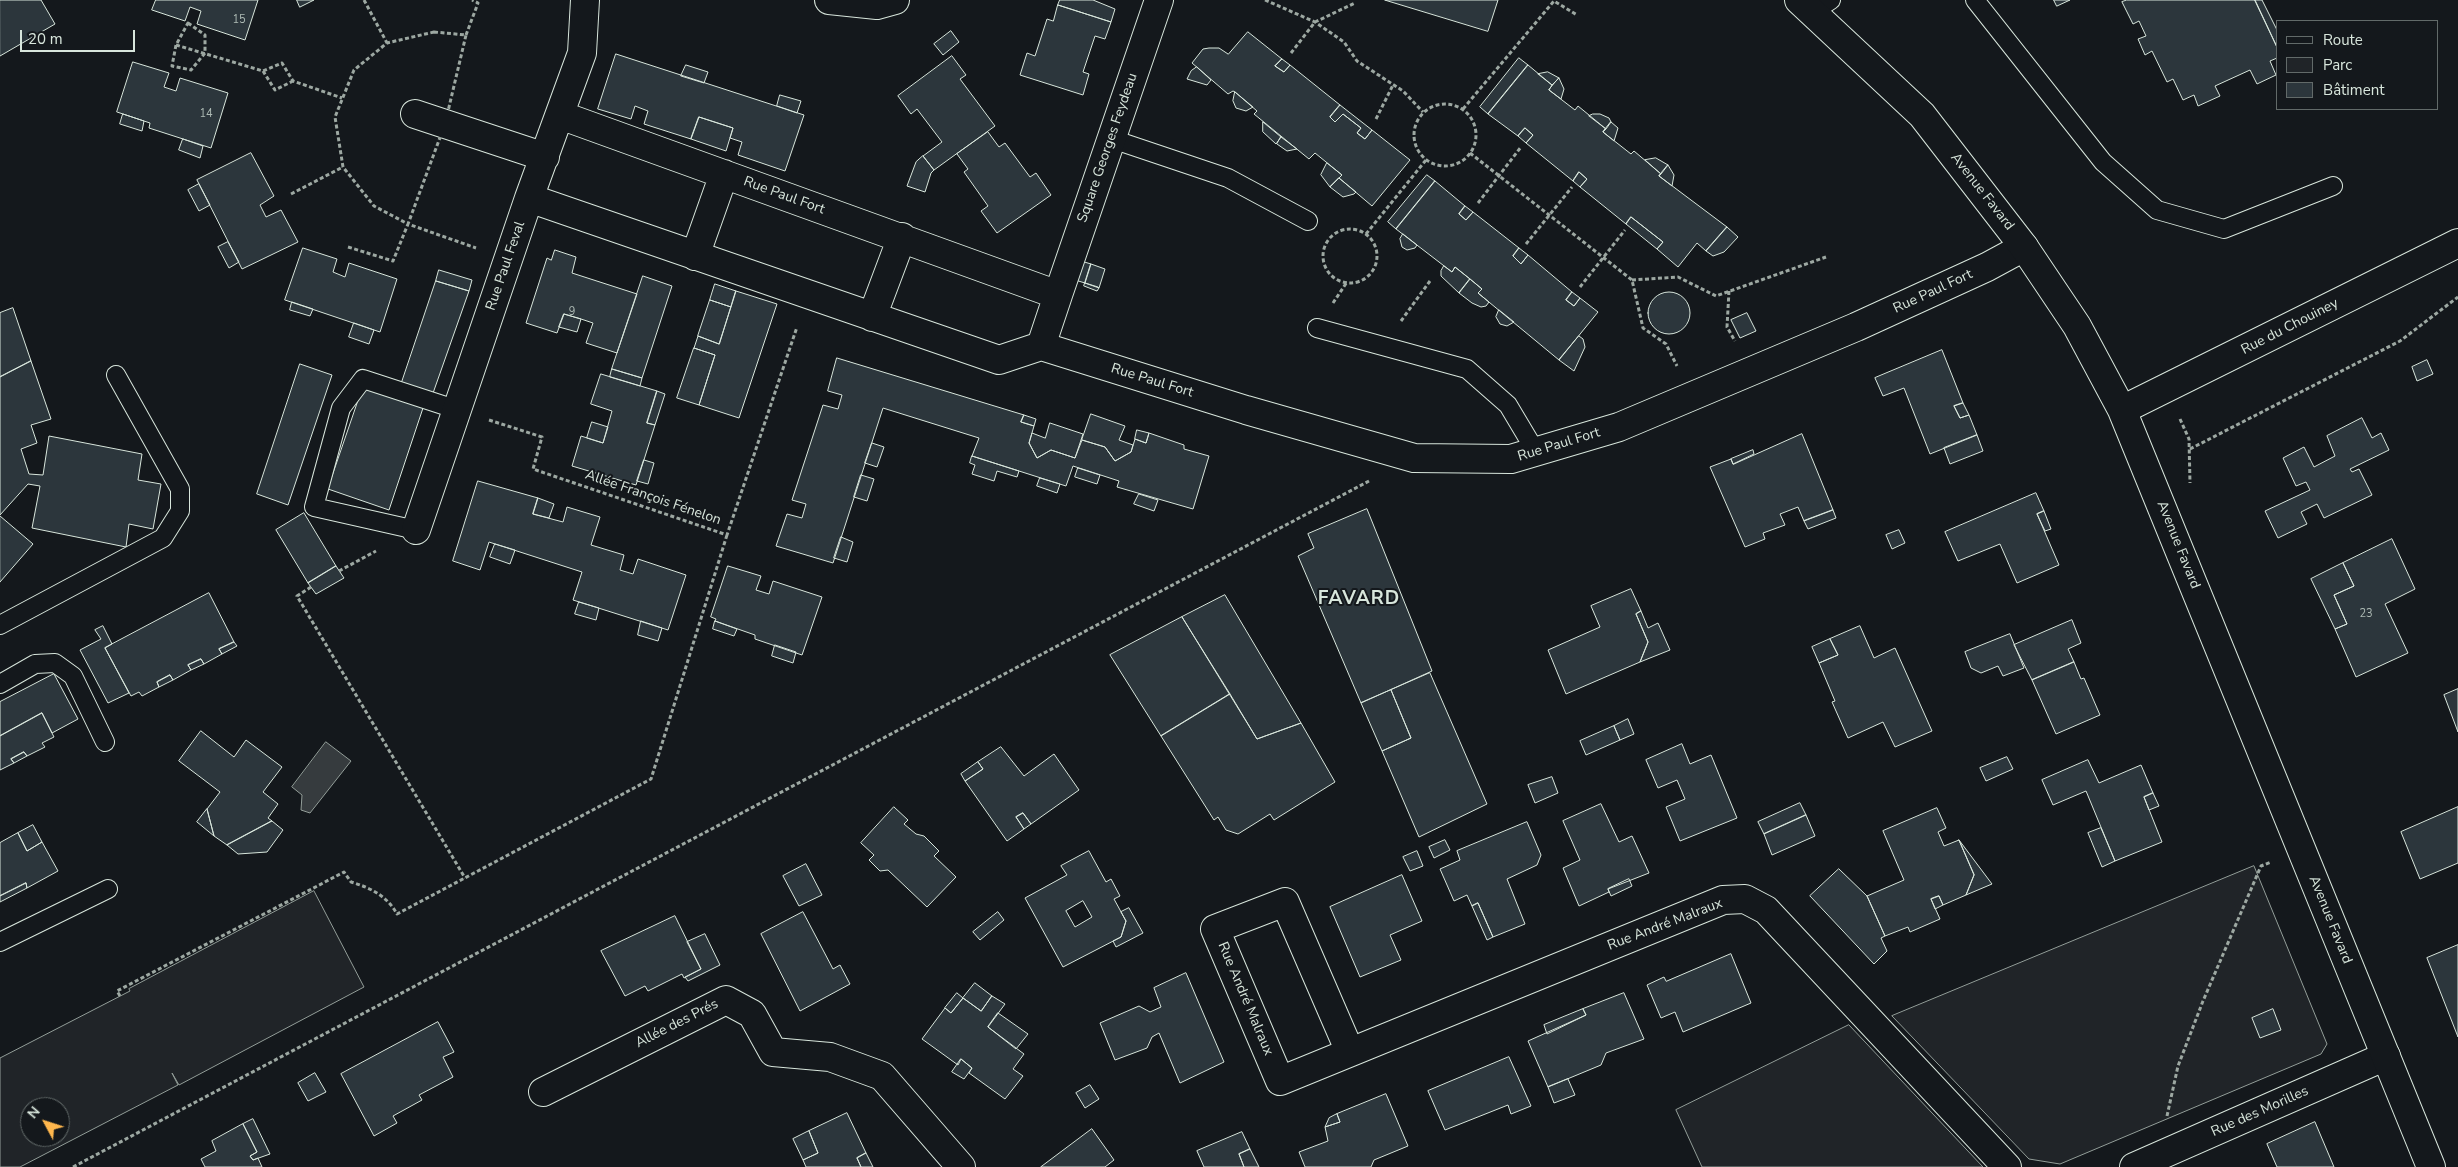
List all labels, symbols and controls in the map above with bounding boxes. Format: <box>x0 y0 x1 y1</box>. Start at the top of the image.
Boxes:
house number: 15 <box>232 13 246 27</box>
scale bar <box>22 20 138 52</box>
legend <box>2276 20 2438 110</box>
text: 20 m <box>28 29 63 49</box>
text: Route <box>2323 30 2363 50</box>
text: Parc <box>2323 55 2352 75</box>
street label: Square Georges Feydeau <box>1074 71 1142 225</box>
text: Bâtiment <box>2323 80 2384 100</box>
house number: 14 <box>199 107 213 121</box>
street label: Avenue Favard <box>1947 150 2017 234</box>
street label: Rue Paul Fort <box>741 174 827 218</box>
street label: Rue Paul Feval <box>483 219 529 313</box>
street label: Rue Paul Fort <box>1891 266 1975 318</box>
street label: Rue du Chouiney <box>2239 295 2341 359</box>
house number: 9 <box>569 305 575 319</box>
street label: Rue Paul Fort <box>1109 361 1195 401</box>
street label: Rue Paul Fort <box>1516 425 1602 465</box>
street label: Allée François Fénelon <box>583 467 723 529</box>
street label: Avenue Favard <box>2153 498 2203 592</box>
district label: FAVARD <box>1317 588 1401 610</box>
house number: 23 <box>2359 607 2373 621</box>
street label: Avenue Favard <box>2305 873 2355 967</box>
street label: Rue André Malraux <box>1605 895 1725 955</box>
street label: Rue André Malraux <box>1214 940 1276 1058</box>
street label: Allée des Prés <box>633 996 721 1052</box>
street label: Rue des Morilles <box>2209 1083 2311 1141</box>
north arrow <box>20 1097 70 1147</box>
text: N <box>23 1103 45 1123</box>

